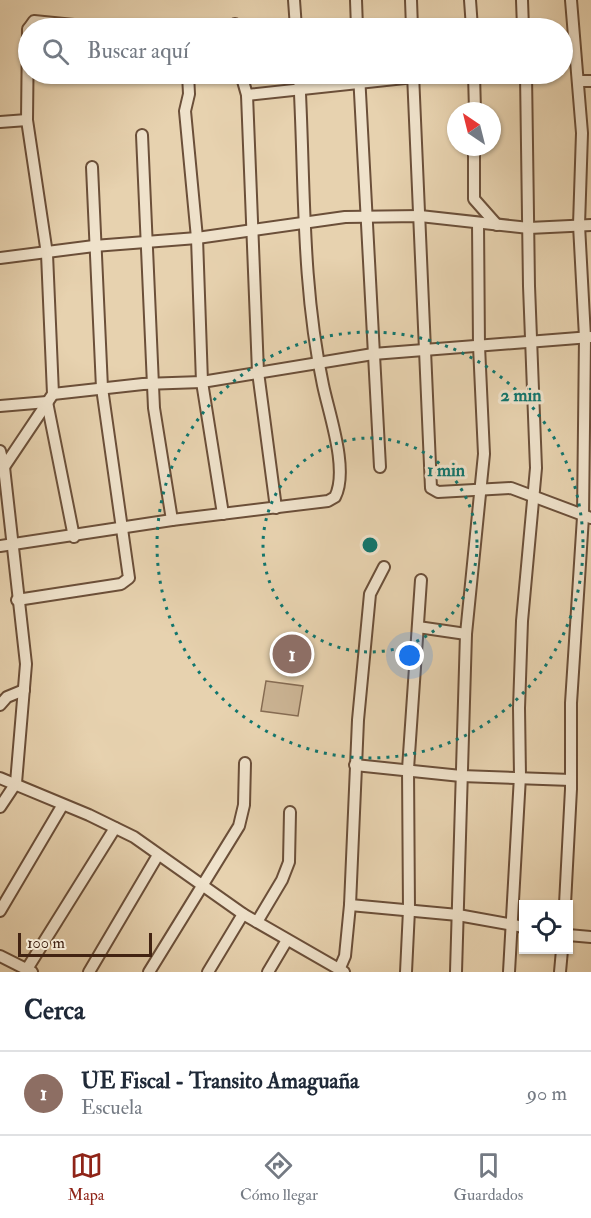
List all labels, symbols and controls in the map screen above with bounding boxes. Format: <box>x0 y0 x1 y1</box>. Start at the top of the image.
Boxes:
search box <box>18 18 573 84</box>
icon: search <box>39 35 72 68</box>
text: Buscar aquí <box>87 37 189 65</box>
north arrow <box>447 102 501 156</box>
text: 2 min <box>501 384 542 407</box>
text: 1 min <box>427 459 466 482</box>
centre of rings <box>360 535 380 555</box>
pin: 1 <box>272 632 312 676</box>
your location <box>395 641 424 670</box>
map controls <box>519 900 573 954</box>
button: locate <box>519 900 573 954</box>
scale bar <box>18 930 152 958</box>
text: 100 m <box>27 933 65 953</box>
text: Cerca <box>24 995 85 1027</box>
text: UE Fiscal - Transito Amaguaña <box>81 1067 359 1095</box>
text: 1 <box>40 1081 47 1106</box>
text: 90 m <box>527 1081 567 1106</box>
text: Escuela <box>81 1095 142 1120</box>
tab: Mapa <box>68 1149 104 1205</box>
tab: Cómo llegar <box>240 1149 318 1205</box>
tab: Guardados <box>454 1149 523 1205</box>

